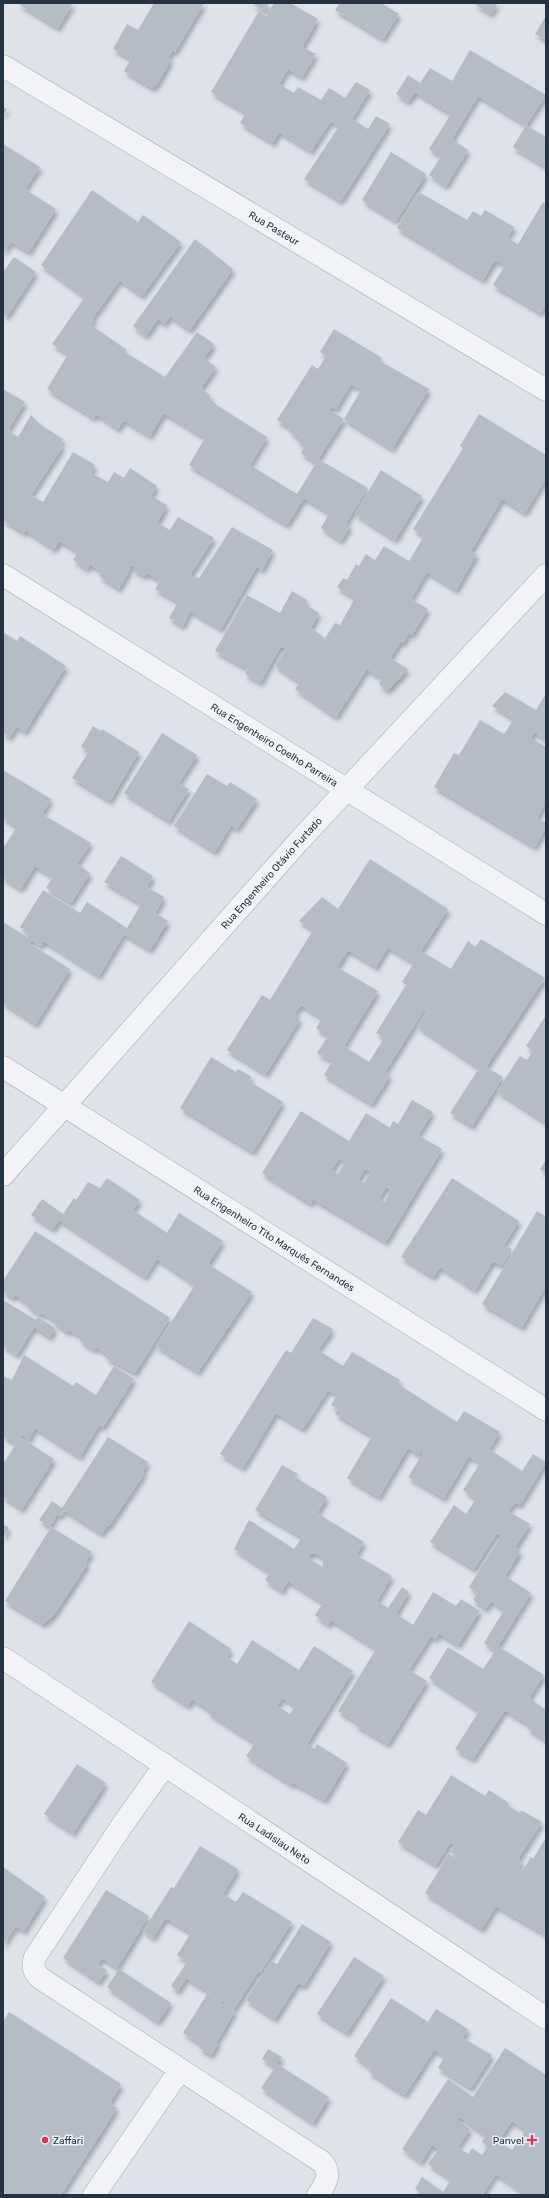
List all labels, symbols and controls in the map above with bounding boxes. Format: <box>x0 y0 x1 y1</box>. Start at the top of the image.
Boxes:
street label: Rua Pasteur <box>246 209 302 249</box>
street label: Rua Engenheiro Coelho Parreira <box>208 701 340 790</box>
street label: Rua Engenheiro Otávio Furtado <box>219 815 325 932</box>
street label: Rua Engenheiro Tito Marquês Fernandes <box>191 1184 357 1295</box>
street label: Rua Ladislau Neto <box>236 1811 313 1867</box>
marker: Zaffari <box>40 2135 50 2145</box>
place label: Zaffari <box>53 2135 83 2147</box>
place label: Panvel <box>493 2135 524 2147</box>
marker: Panvel <box>527 2135 537 2145</box>

